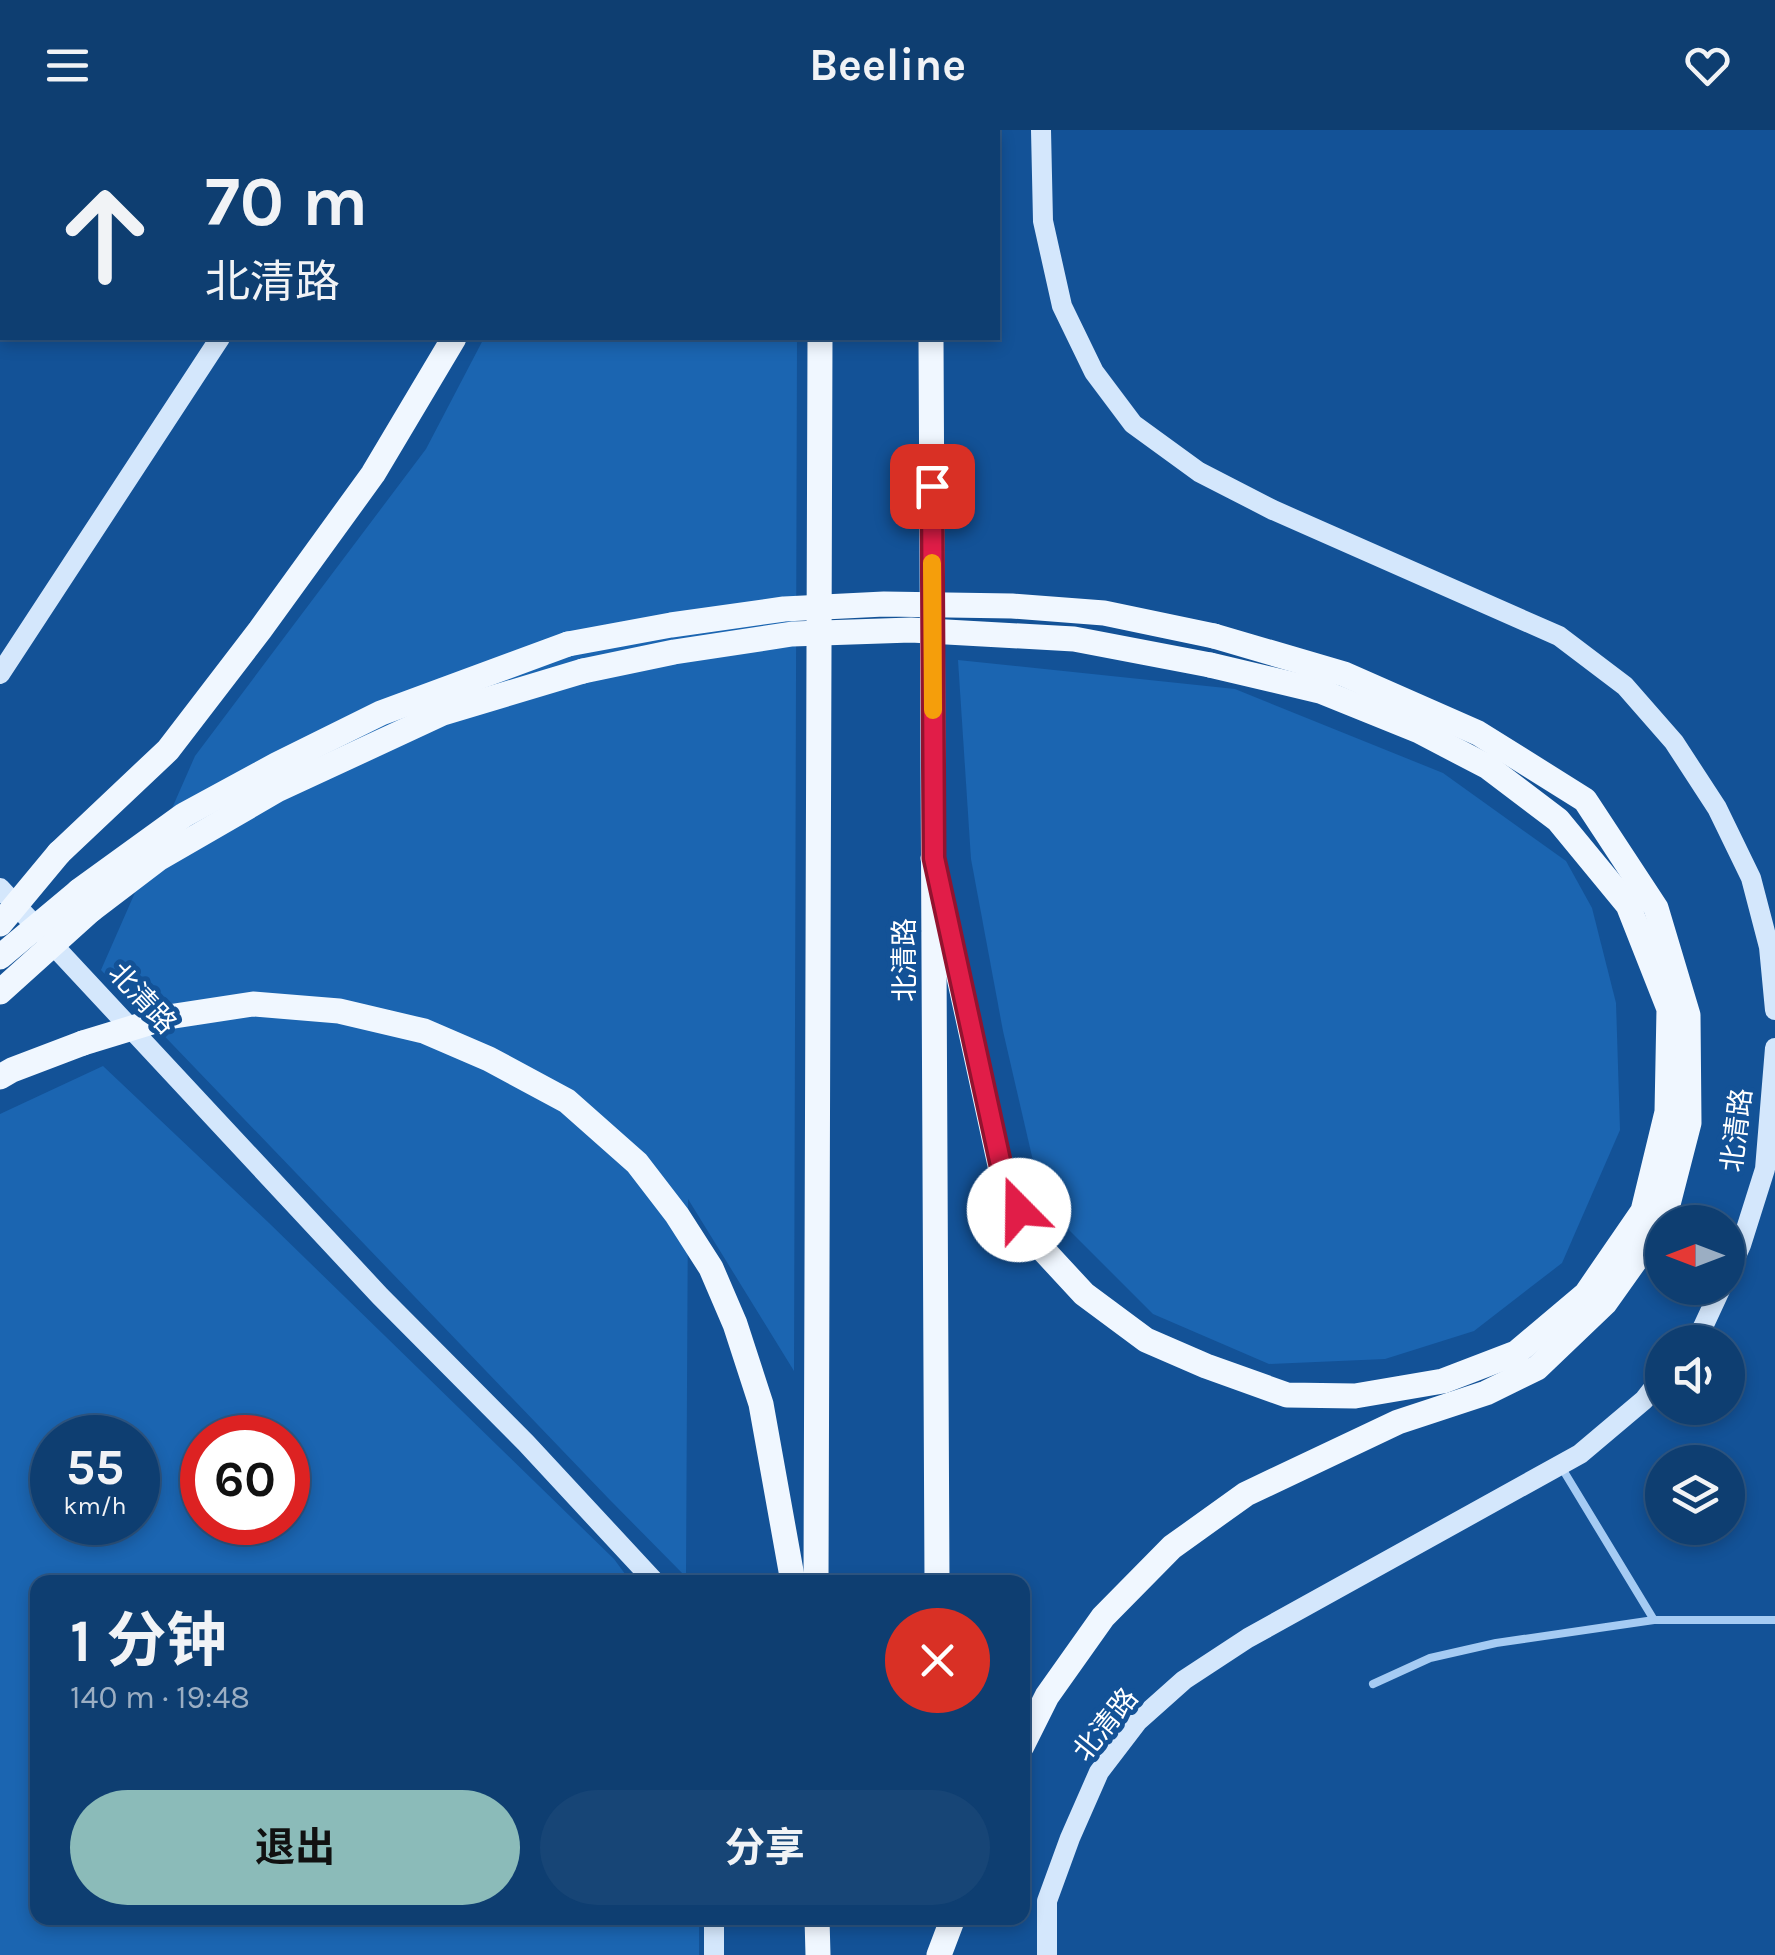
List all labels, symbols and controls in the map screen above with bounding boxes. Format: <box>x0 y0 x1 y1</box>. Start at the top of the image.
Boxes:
icon: menu <box>40 38 95 93</box>
icon: heart <box>1680 38 1735 93</box>
text: Beeline <box>809 39 966 91</box>
text: 70 m <box>205 161 368 243</box>
icon: ahead <box>40 170 170 300</box>
text: 北清路 <box>205 256 340 308</box>
pin <box>890 444 975 529</box>
icon: arrive <box>905 459 960 514</box>
street label: 北清路 <box>888 918 921 1002</box>
street label: 北清路 <box>102 956 183 1040</box>
street label: 北清路 <box>1715 1086 1758 1174</box>
position arrow <box>967 1158 1071 1262</box>
north arrow <box>1645 1205 1745 1305</box>
map controls <box>1645 1205 1745 1545</box>
button: sound <box>1645 1325 1745 1425</box>
speed limit sign: 60 <box>180 1415 310 1545</box>
text: 55 <box>66 1438 124 1497</box>
button: layers <box>1645 1445 1745 1545</box>
text: km/h <box>63 1491 127 1520</box>
text: 1 分钟 <box>70 1606 227 1676</box>
button: close <box>885 1608 990 1713</box>
text: 140 m · 19:48 <box>70 1679 250 1716</box>
street label: 北清路 <box>1066 1681 1145 1767</box>
button: 退出 <box>70 1790 520 1905</box>
button: 分享 <box>540 1790 990 1905</box>

